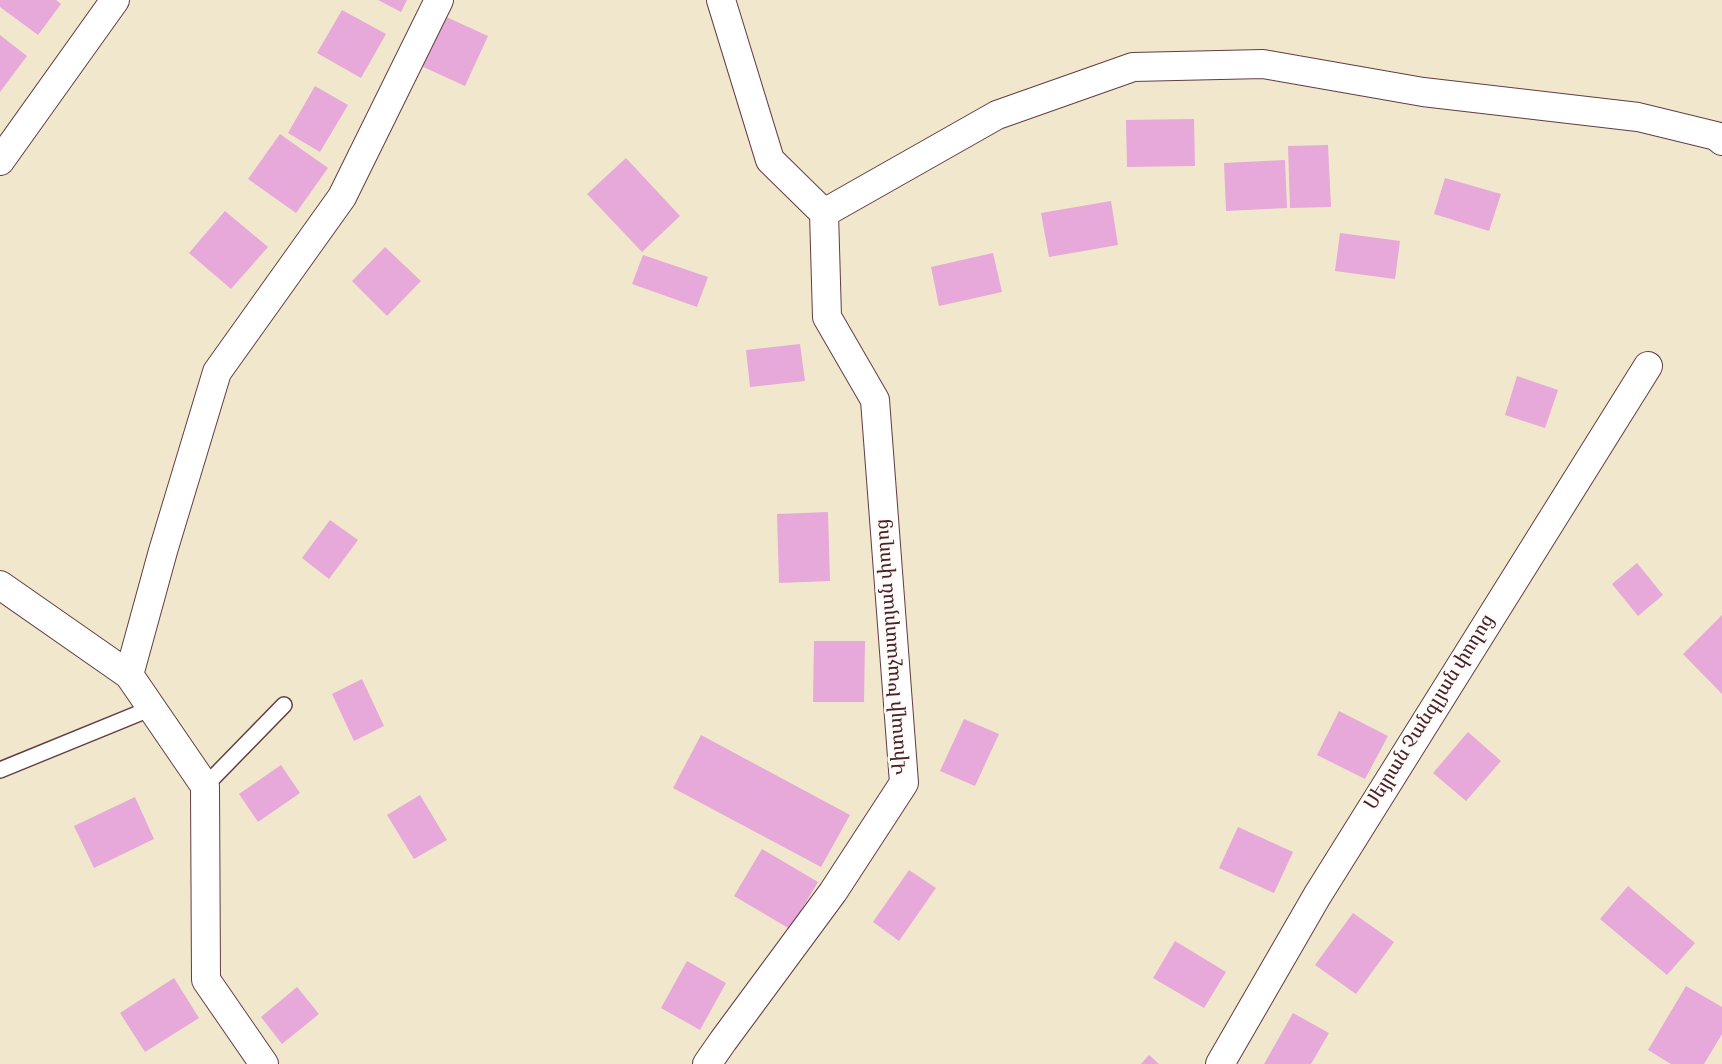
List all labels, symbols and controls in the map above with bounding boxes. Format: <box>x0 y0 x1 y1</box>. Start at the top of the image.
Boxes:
street label: Վիտալի Խաչատրյան փողոց <box>873 518 913 776</box>
street label: Սեյրան Չանգլյան փողոց <box>1361 611 1501 815</box>

